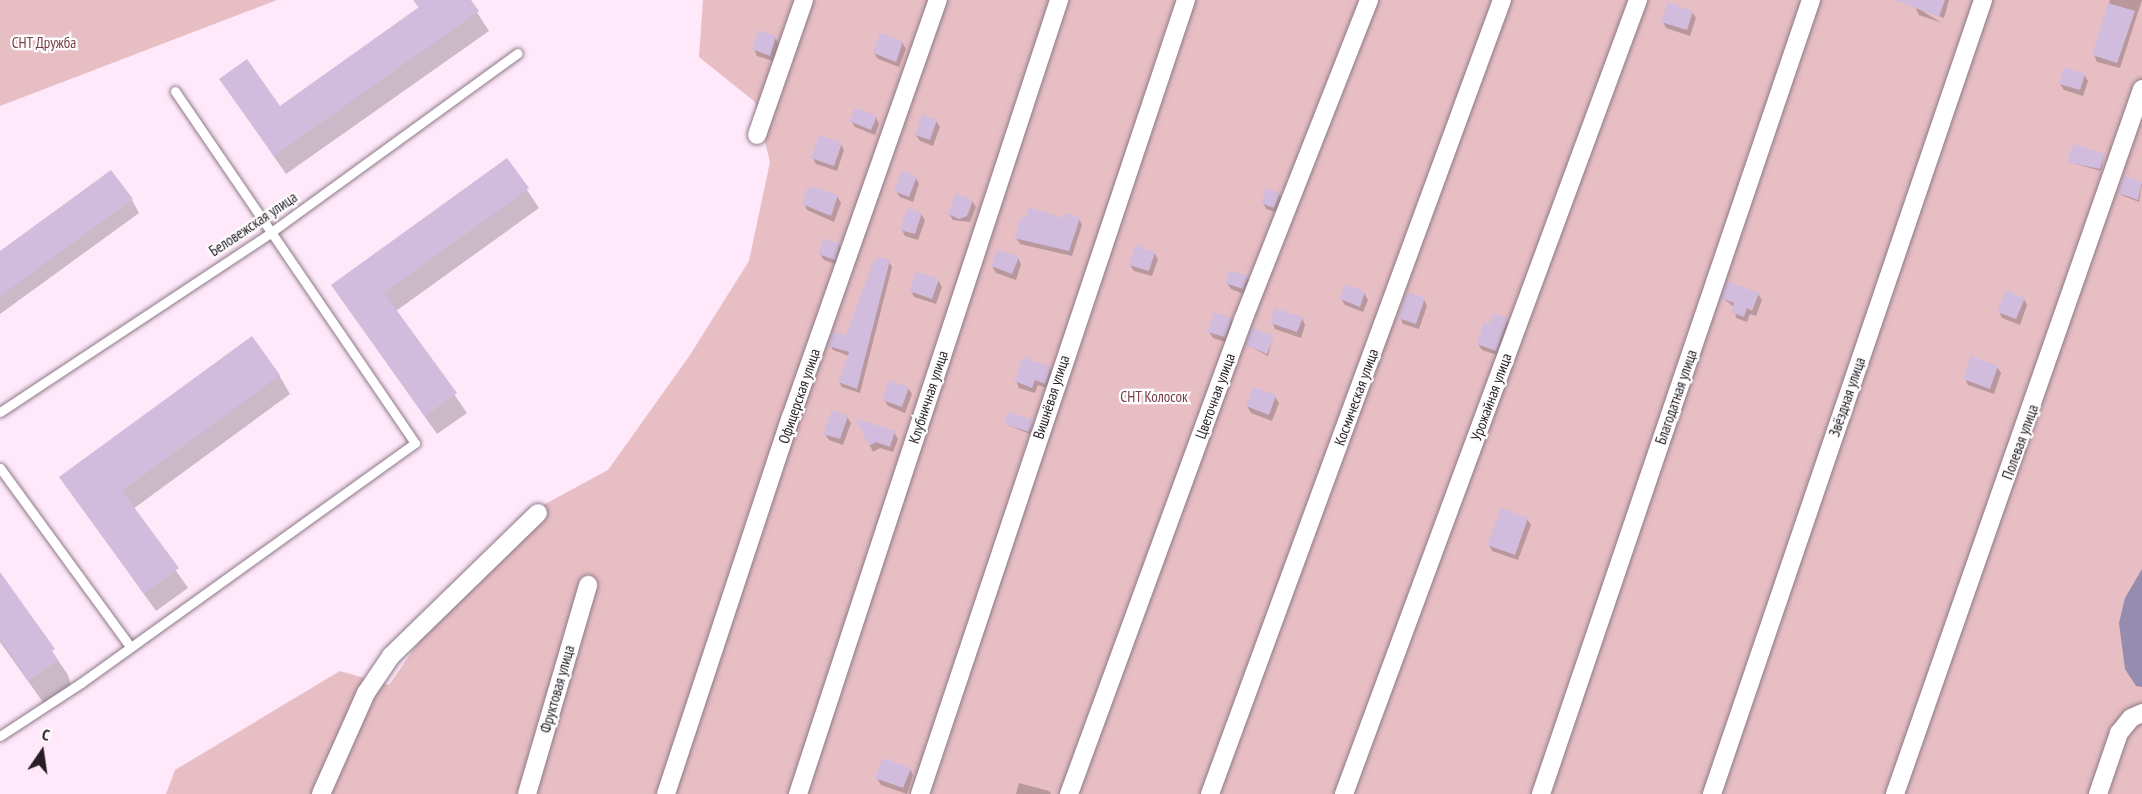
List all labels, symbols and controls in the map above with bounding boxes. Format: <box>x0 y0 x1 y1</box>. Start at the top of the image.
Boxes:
park label: СНТ Дружба <box>11 34 77 52</box>
street label: Беловежская улица <box>206 188 300 260</box>
street label: Офицерская улица <box>774 346 824 446</box>
street label: Космическая улица <box>1330 346 1382 448</box>
street label: Благодатная улица <box>1651 347 1701 447</box>
street label: Клубничная улица <box>904 348 952 446</box>
street label: Цветочная улица <box>1191 351 1239 441</box>
street label: Урожайная улица <box>1467 351 1515 443</box>
street label: Вишнёвая улица <box>1029 353 1073 441</box>
street label: Звёздная улица <box>1825 355 1869 439</box>
park label: СНТ Колосок <box>1120 388 1188 406</box>
street label: Полевая улица <box>1998 402 2042 482</box>
street label: Фруктовая улица <box>536 643 578 735</box>
north arrow <box>12 722 72 782</box>
text: С <box>40 724 52 745</box>

